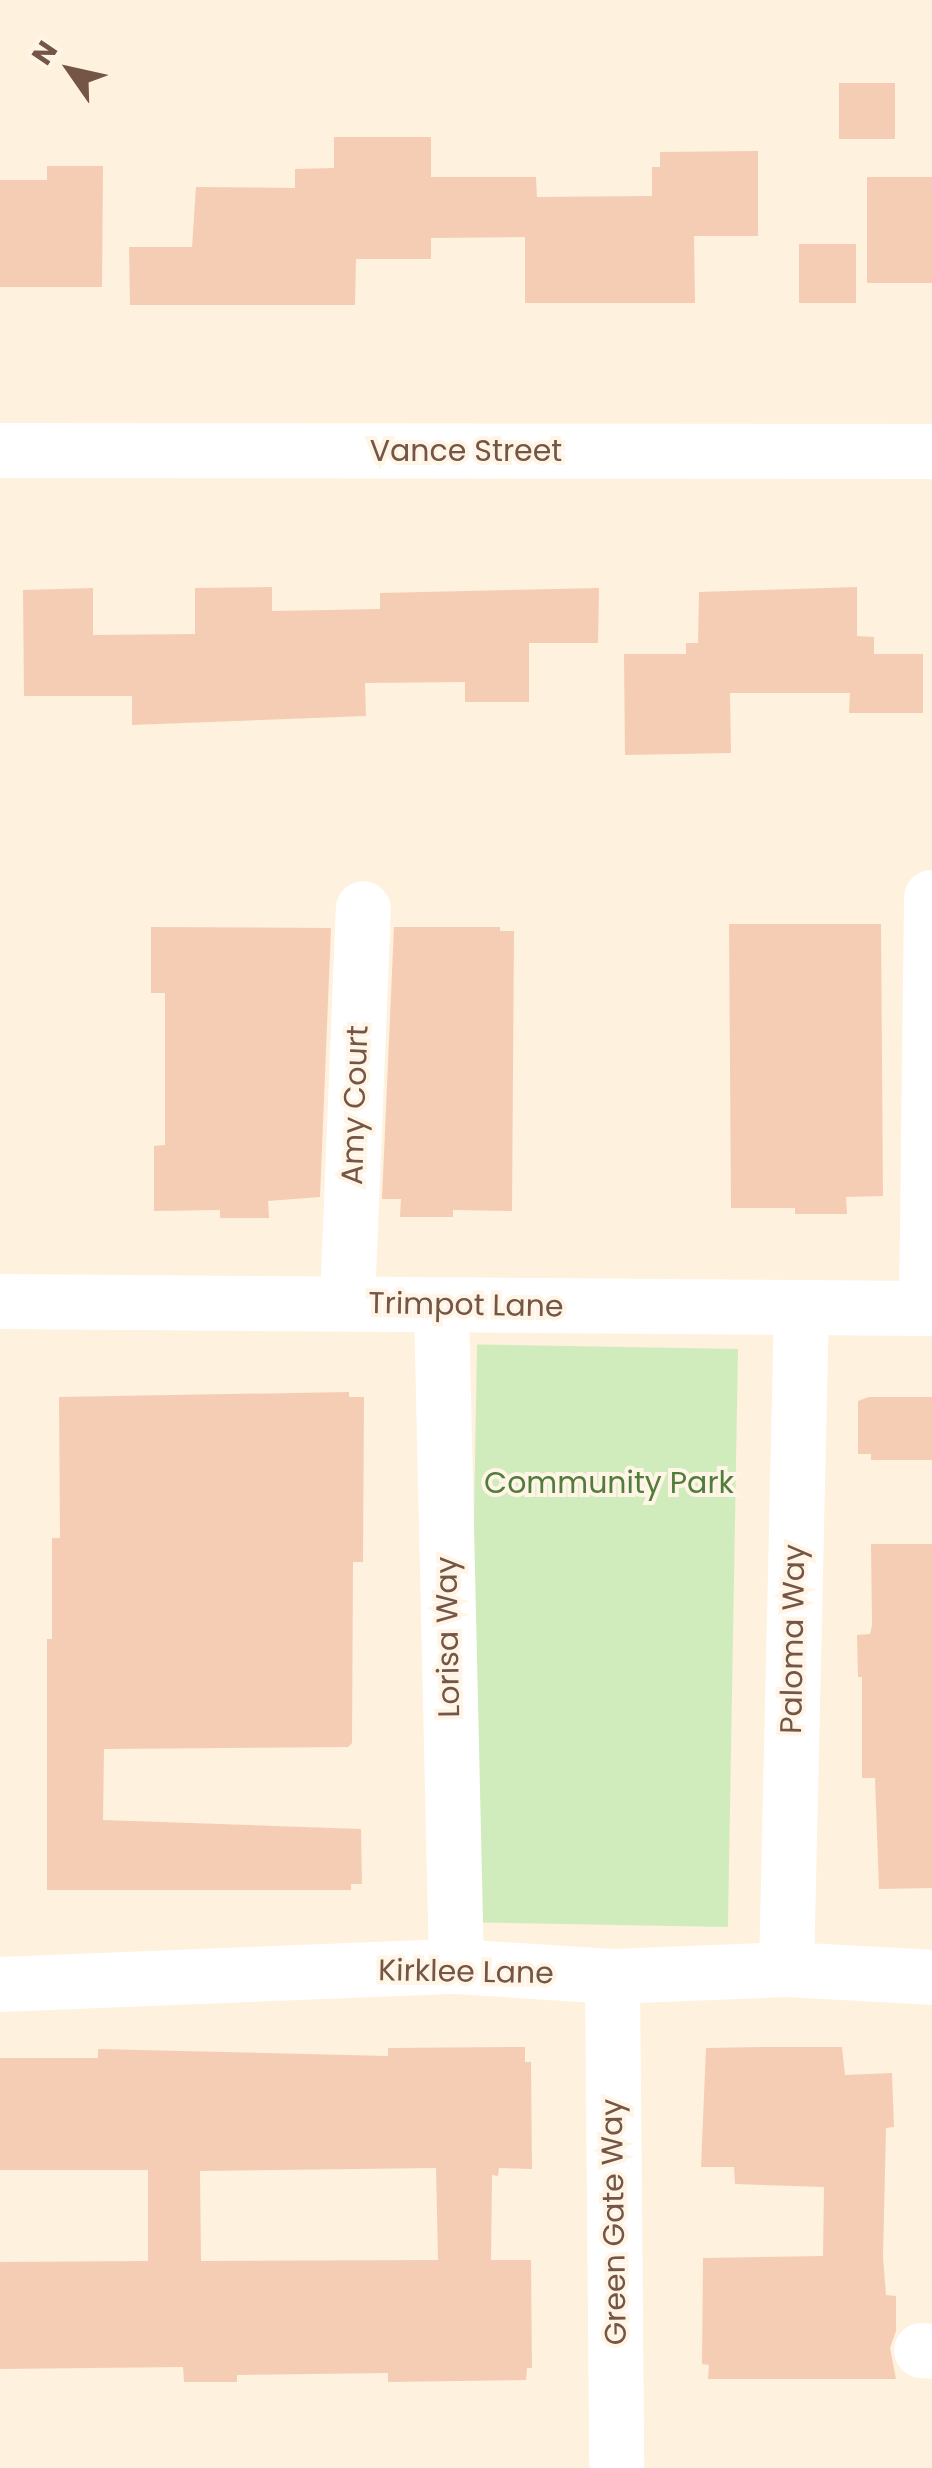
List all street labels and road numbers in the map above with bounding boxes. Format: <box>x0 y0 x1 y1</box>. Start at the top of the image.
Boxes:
street label: Vance Street <box>370 433 562 469</box>
street label: Amy Court <box>334 1025 376 1185</box>
street label: Trimpot Lane <box>368 1285 564 1325</box>
street label: Paloma Way <box>773 1544 813 1734</box>
street label: Lorisa Way <box>429 1556 467 1718</box>
street label: Kirklee Lane <box>378 1952 554 1992</box>
street label: Green Gate Way <box>594 2098 634 2346</box>

